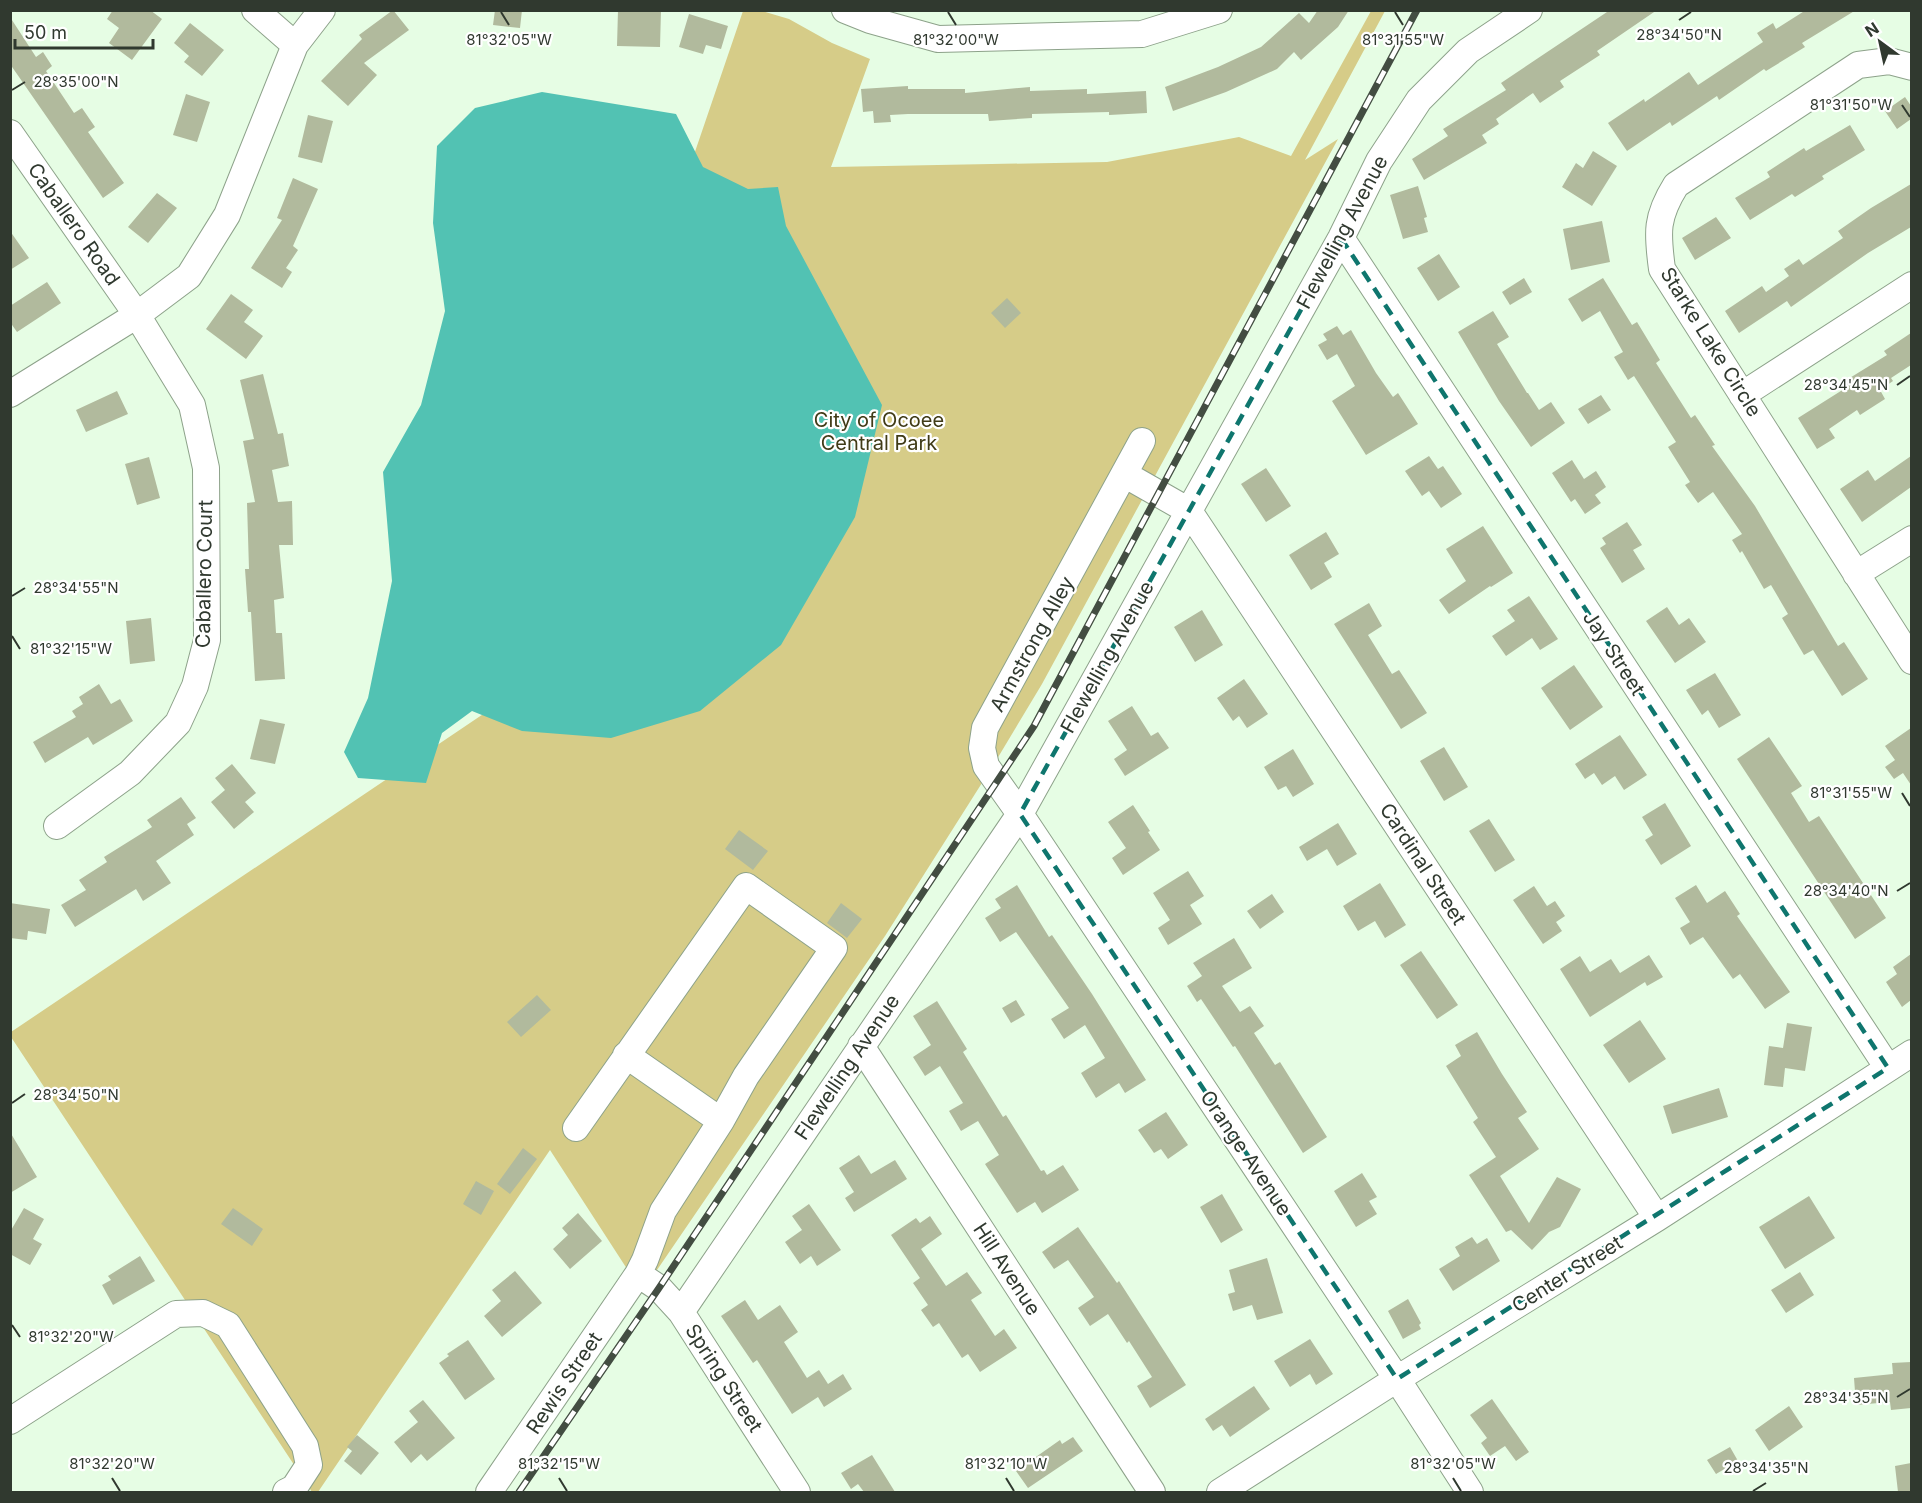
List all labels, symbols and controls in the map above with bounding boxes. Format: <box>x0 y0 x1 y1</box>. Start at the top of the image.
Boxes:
scale bar <box>15 12 153 50</box>
north arrow <box>1850 12 1910 72</box>
text: N <box>1861 18 1882 41</box>
text: 50 m <box>24 22 67 43</box>
text: 28°34'50"N <box>1636 25 1722 44</box>
text: 81°32'05"W <box>466 30 552 49</box>
text: 81°32'00"W <box>913 30 999 49</box>
text: 81°31'55"W <box>1362 30 1444 49</box>
text: 28°35'00"N <box>33 72 119 91</box>
text: 81°31'50"W <box>1810 95 1892 114</box>
street label: Flewelling Avenue <box>1291 151 1393 313</box>
street label: Caballero Road <box>23 158 125 290</box>
street label: Starke Lake Circle <box>1655 263 1767 421</box>
text: 28°34'45"N <box>1804 375 1888 394</box>
park label: City of Ocoee Central Park <box>814 408 944 455</box>
street label: Caballero Court <box>191 499 217 648</box>
street label: Armstrong Alley <box>985 572 1079 716</box>
street label: Flewelling Avenue <box>1055 577 1159 737</box>
text: 28°34'55"N <box>33 578 119 597</box>
street label: Jay Street <box>1578 606 1650 700</box>
text: 81°32'15"W <box>30 639 112 658</box>
text: 81°31'55"W <box>1810 783 1892 802</box>
street label: Cardinal Street <box>1375 799 1471 930</box>
text: 28°34'40"N <box>1804 881 1889 900</box>
street label: Flewelling Avenue <box>789 990 905 1144</box>
text: 28°34'50"N <box>33 1085 119 1104</box>
street label: Orange Avenue <box>1195 1086 1297 1220</box>
street label: Hill Avenue <box>968 1218 1046 1320</box>
street label: Center Street <box>1507 1230 1627 1317</box>
street label: Spring Street <box>680 1320 768 1437</box>
text: 81°32'20"W <box>28 1327 114 1346</box>
street label: Rewis Street <box>521 1327 607 1439</box>
text: 28°34'35"N <box>1803 1388 1889 1407</box>
text: 81°32'20"W <box>69 1454 155 1473</box>
text: 81°32'15"W <box>518 1454 600 1473</box>
text: 81°32'10"W <box>965 1454 1047 1473</box>
text: 81°32'05"W <box>1410 1454 1496 1473</box>
text: 28°34'35"N <box>1723 1458 1809 1477</box>

